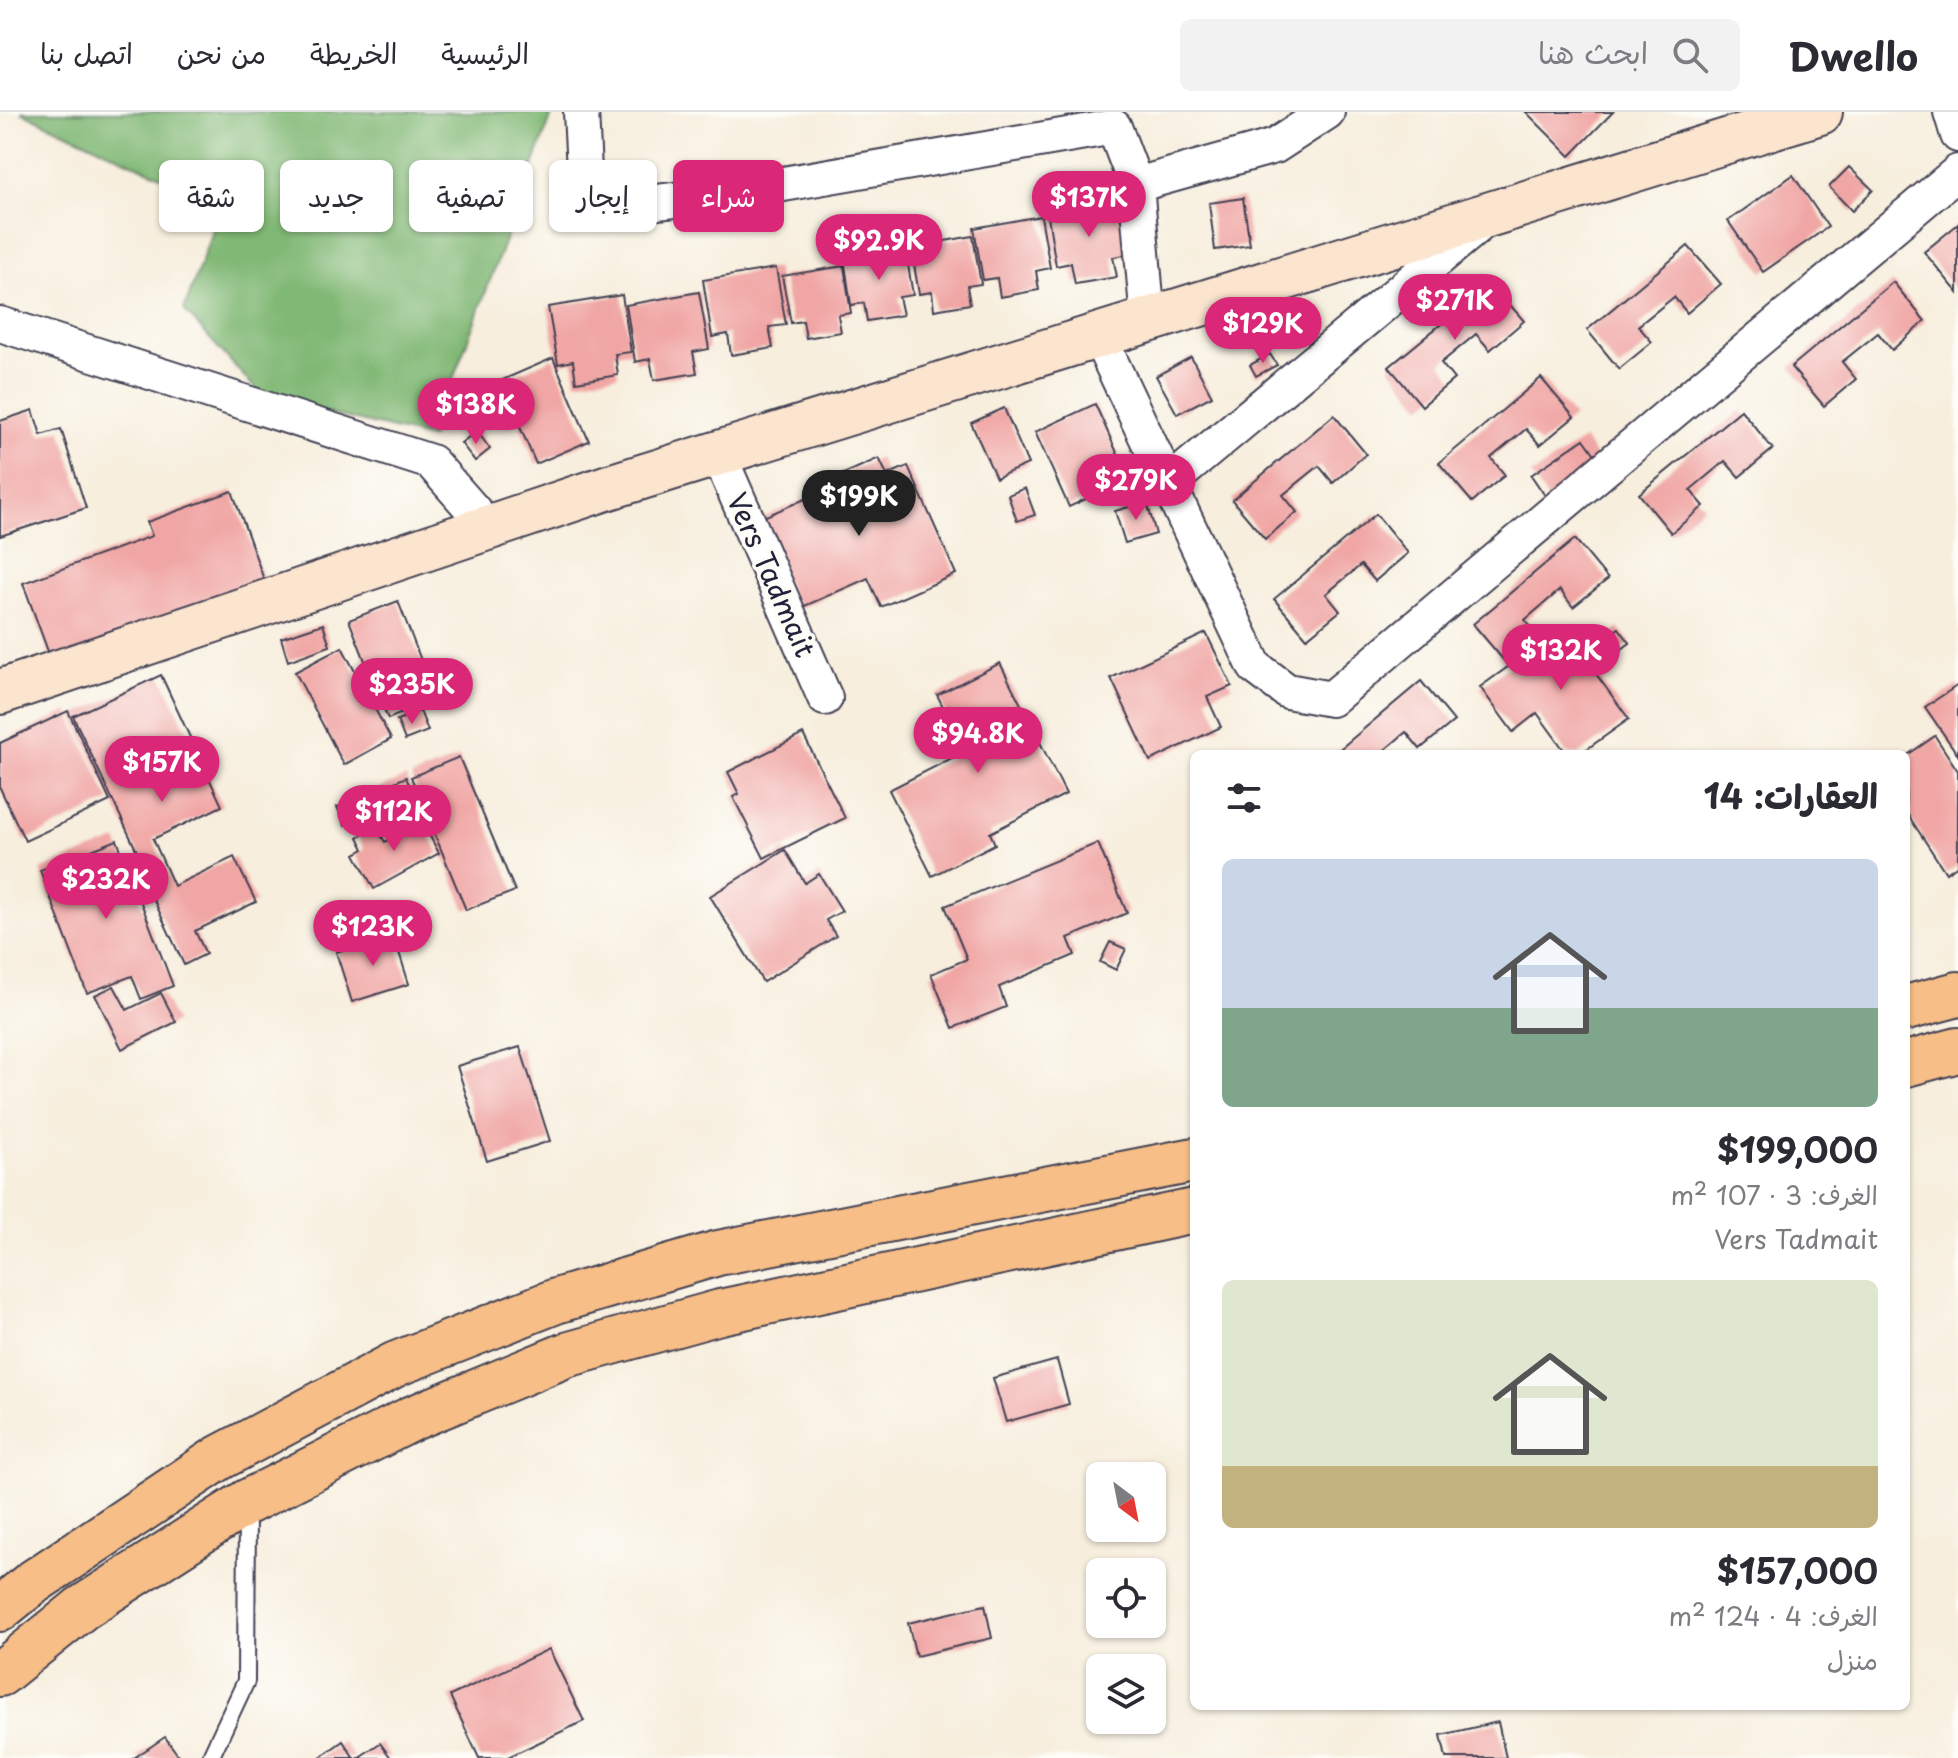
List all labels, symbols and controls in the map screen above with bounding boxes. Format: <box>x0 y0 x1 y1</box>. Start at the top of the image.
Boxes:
search box <box>1180 19 1740 91</box>
text: Dwello <box>1788 27 1918 84</box>
text: ابحث هنا <box>1538 29 1648 74</box>
text: اتصل بنا <box>40 31 133 74</box>
text: من نحن <box>177 31 266 74</box>
text: الخريطة <box>310 31 397 74</box>
text: الرئيسية <box>441 31 529 74</box>
icon: search <box>1668 33 1712 77</box>
chip: شقة <box>159 160 264 232</box>
chip: جديد <box>280 160 393 232</box>
chip: تصفية <box>409 160 533 232</box>
chip: إيجار <box>549 160 657 232</box>
chip: شراء <box>673 160 784 232</box>
pin: $137K <box>1033 171 1145 239</box>
text: $137K <box>1050 177 1128 216</box>
pin: $92.9K <box>814 214 944 282</box>
text: $92.9K <box>834 220 924 259</box>
pin: $271K <box>1399 274 1511 342</box>
text: $271K <box>1416 280 1494 319</box>
pin: $129K <box>1207 297 1319 365</box>
text: $129K <box>1223 303 1303 342</box>
pin: $138K <box>420 378 532 446</box>
text: $138K <box>436 384 516 423</box>
pin: $279K <box>1080 454 1192 522</box>
text: $279K <box>1095 460 1177 499</box>
pin: $199K <box>803 470 915 538</box>
text: $199K <box>820 476 898 515</box>
street label: Vers Tadmait <box>717 485 828 664</box>
pin: $132K <box>1505 624 1617 692</box>
text: $132K <box>1520 630 1602 669</box>
pin: $235K <box>356 658 468 726</box>
text: $235K <box>369 664 455 703</box>
pin: $94.8K <box>913 707 1043 775</box>
text: $94.8K <box>932 713 1024 752</box>
pin: $157K <box>106 736 218 804</box>
text: $157K <box>122 742 202 781</box>
text: العقارات: 14 <box>1704 769 1878 821</box>
icon: filters <box>1222 776 1266 820</box>
pin: $112K <box>338 785 450 853</box>
text: $112K <box>355 791 433 830</box>
pin: $232K <box>50 853 162 921</box>
text: $232K <box>61 859 151 898</box>
pin: $123K <box>317 900 429 968</box>
text: $123K <box>331 906 415 945</box>
icon: home <box>1478 911 1622 1055</box>
text: $199,000 <box>1717 1123 1878 1175</box>
text: الغرف: 3 · 107 m² <box>1671 1175 1878 1214</box>
text: Vers Tadmait <box>1714 1219 1878 1258</box>
icon: home <box>1478 1332 1622 1476</box>
north arrow <box>1086 1462 1166 1542</box>
map controls <box>1086 1462 1166 1734</box>
text: $157,000 <box>1717 1544 1878 1596</box>
button: locate <box>1086 1558 1166 1638</box>
text: الغرف: 4 · 124 m² <box>1669 1596 1878 1635</box>
text: منزل <box>1827 1640 1878 1679</box>
button: layers <box>1086 1654 1166 1734</box>

